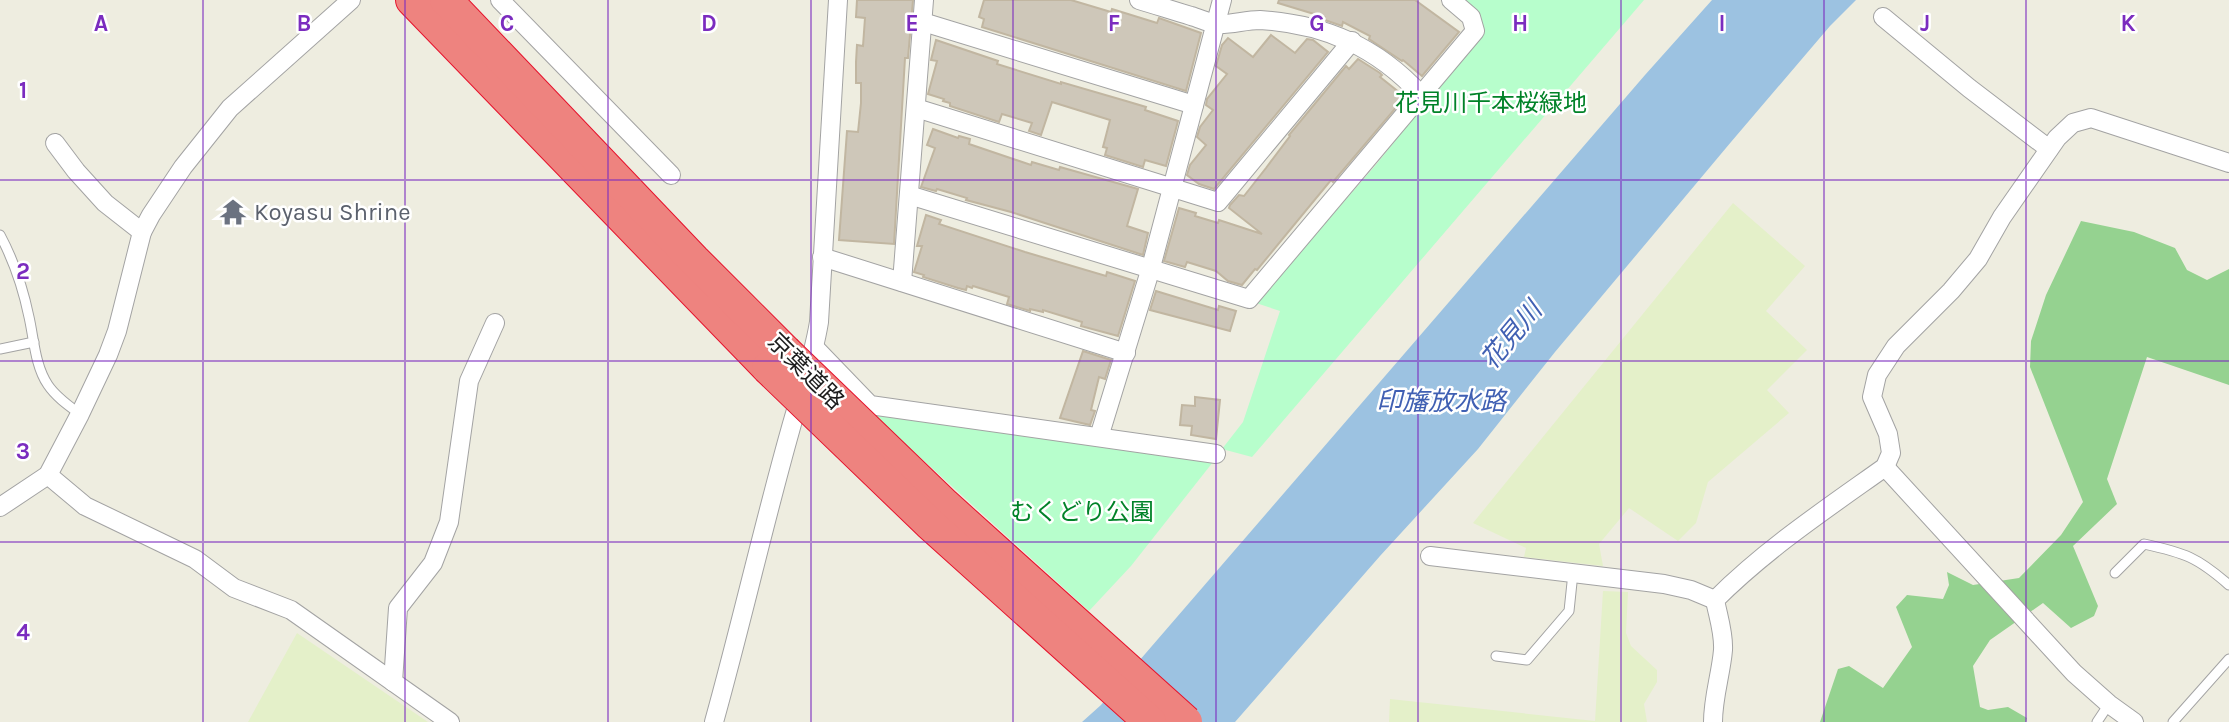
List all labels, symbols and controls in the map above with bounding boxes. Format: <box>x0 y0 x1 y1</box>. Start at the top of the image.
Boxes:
text: A <box>94 10 108 37</box>
text: B <box>297 10 311 37</box>
text: C <box>500 10 514 37</box>
text: D <box>701 10 717 37</box>
text: E <box>905 10 919 37</box>
text: F <box>1108 10 1120 37</box>
text: G <box>1309 10 1325 37</box>
text: H <box>1512 10 1528 37</box>
text: I <box>1718 10 1726 37</box>
text: J <box>1920 10 1930 37</box>
text: K <box>2120 10 2136 37</box>
text: 1 <box>19 77 27 104</box>
park label: 花見川千本桜緑地 <box>1395 89 1587 117</box>
temple icon: Koyasu Shrine <box>218 197 248 227</box>
place label: Koyasu Shrine <box>254 198 411 226</box>
text: 2 <box>16 258 30 285</box>
water label: 花見川 <box>1474 293 1550 375</box>
street label: 京葉道路 <box>762 327 850 415</box>
water label: 印旛放水路 <box>1376 386 1508 417</box>
text: 3 <box>16 438 30 465</box>
park label: むくどり公園 <box>1010 498 1154 526</box>
text: 4 <box>16 619 30 646</box>

